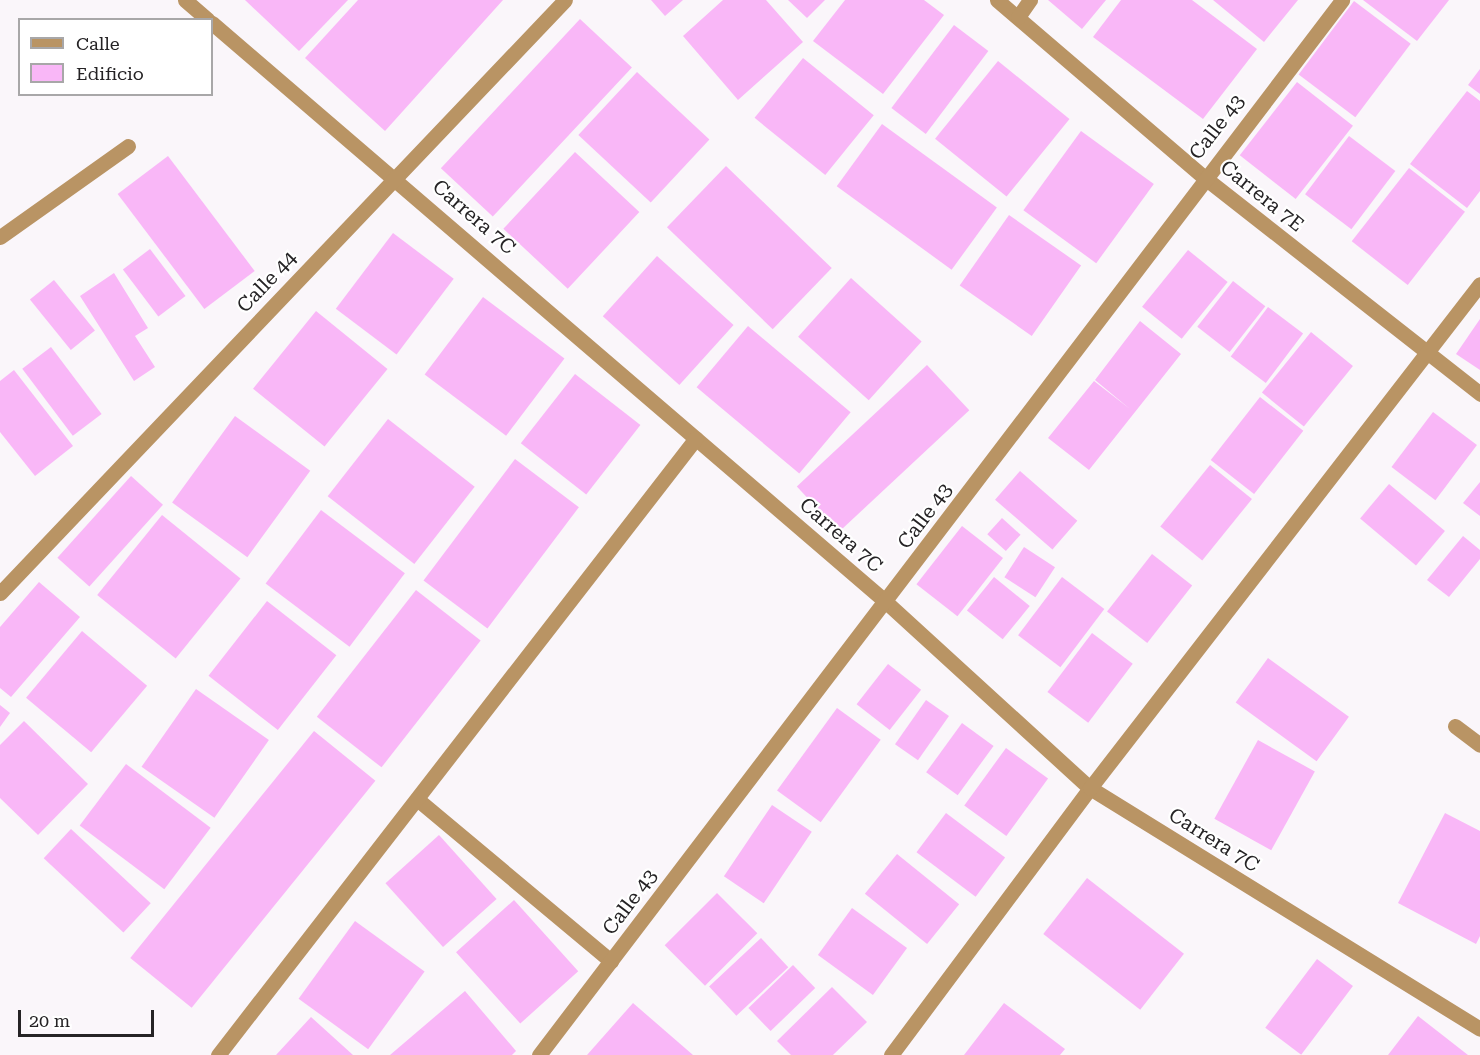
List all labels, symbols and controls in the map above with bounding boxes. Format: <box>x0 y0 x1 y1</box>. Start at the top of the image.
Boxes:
legend <box>18 18 213 96</box>
text: Calle <box>76 33 120 54</box>
text: Edificio <box>76 63 144 84</box>
street label: Calle 43 <box>1184 90 1250 164</box>
street label: Carrera 7E <box>1215 155 1309 237</box>
street label: Carrera 7C <box>428 175 520 259</box>
street label: Calle 44 <box>232 246 302 318</box>
street label: Calle 43 <box>893 478 957 554</box>
street label: Carrera 7C <box>795 493 887 577</box>
street label: Carrera 7C <box>1164 803 1264 877</box>
street label: Calle 43 <box>598 864 662 940</box>
scale bar <box>21 998 158 1036</box>
text: 20 m <box>29 1010 70 1031</box>

